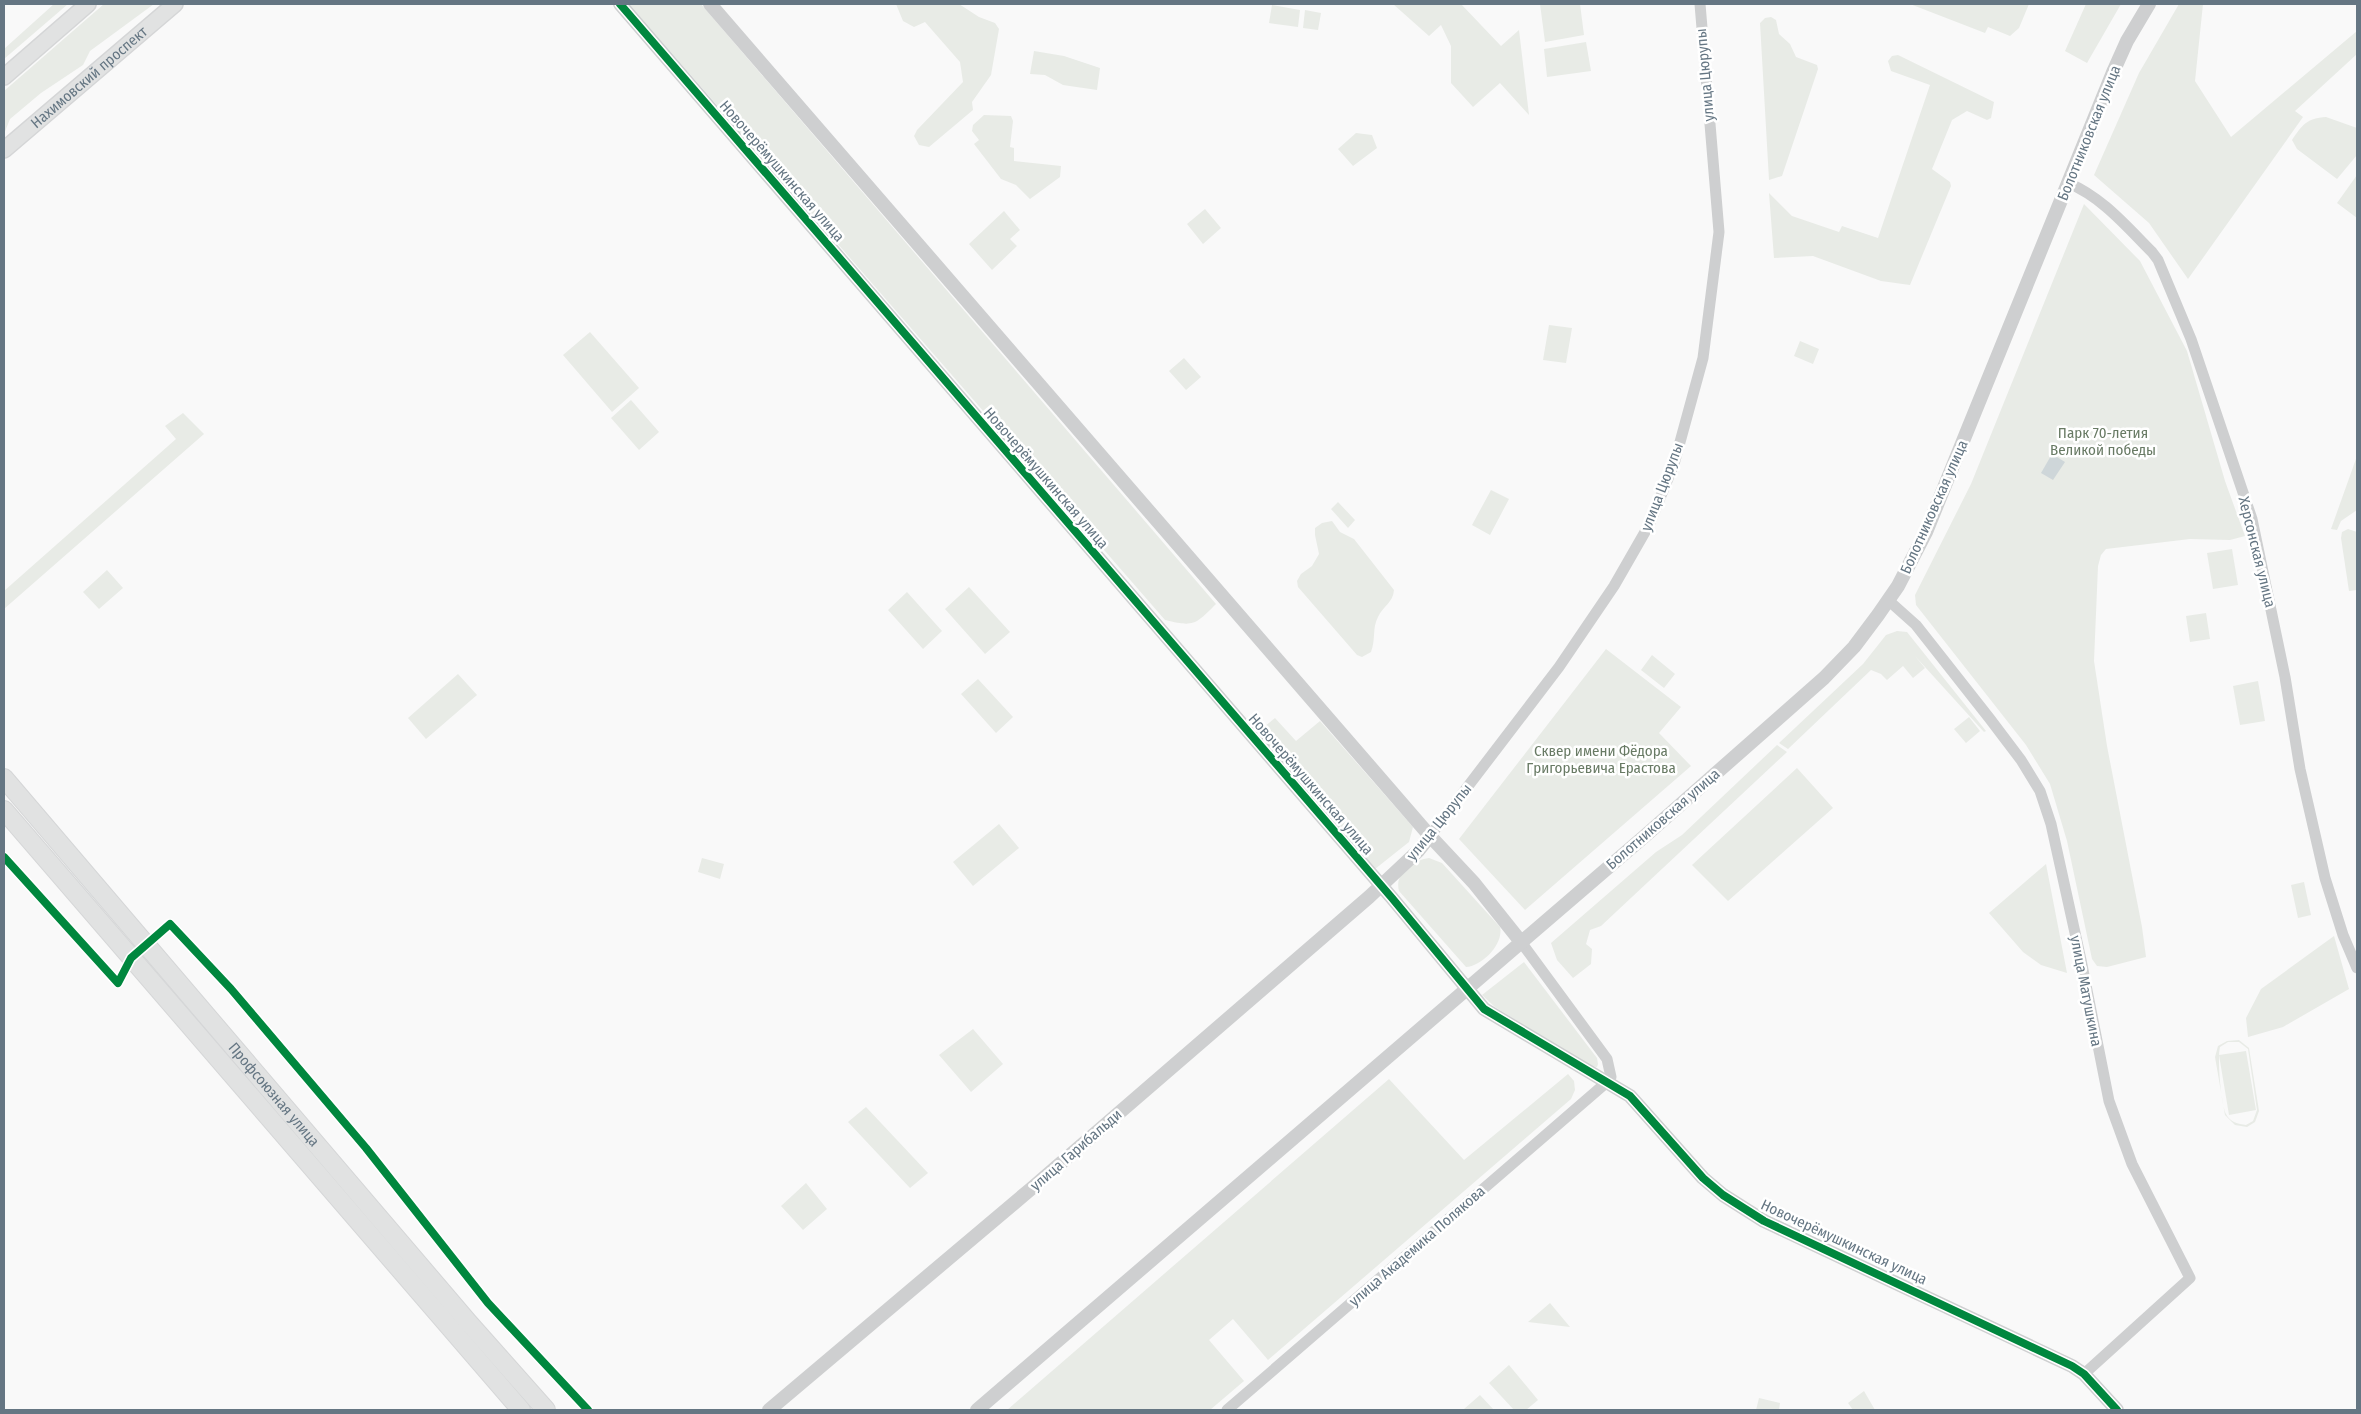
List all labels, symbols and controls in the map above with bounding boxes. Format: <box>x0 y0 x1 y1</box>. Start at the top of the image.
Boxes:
street label: Нахимовский проспект <box>27 22 152 132</box>
street label: улица Цюрупы <box>1692 28 1718 122</box>
street label: Болотниковская улица <box>2054 63 2124 203</box>
street label: Новочерёмушкинская улица <box>716 97 848 245</box>
street label: Новочерёмушкинская улица <box>980 404 1112 552</box>
park label: Парк 70-летия Великой победы <box>2050 424 2156 459</box>
street label: Болотниковская улица <box>1896 437 1972 577</box>
street label: улица Цюрупы <box>1637 440 1687 534</box>
street label: Херсонская улица <box>2235 495 2279 609</box>
street label: Новочерёмушкинская улица <box>1245 710 1377 858</box>
park label: Сквер имени Фёдора Григорьевича Ерастова <box>1526 742 1676 777</box>
street label: Болотниковская улица <box>1603 765 1723 873</box>
street label: улица Цюрупы <box>1403 780 1475 864</box>
street label: улица Матушкина <box>2066 934 2106 1048</box>
street label: Профсоюзная улица <box>225 1039 323 1150</box>
street label: улица Гарибальди <box>1027 1105 1125 1195</box>
street label: улица Академика Полякова <box>1345 1182 1489 1310</box>
street label: Новочерёмушкинская улица <box>1758 1196 1930 1288</box>

